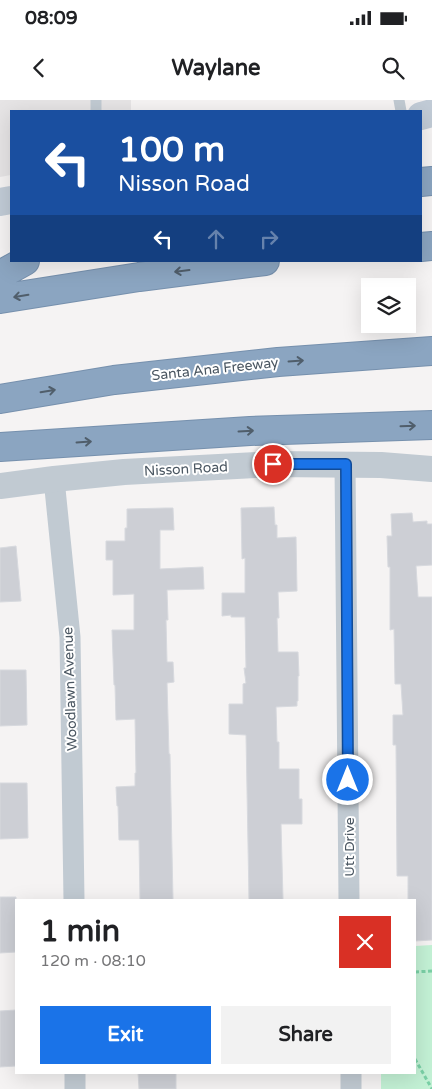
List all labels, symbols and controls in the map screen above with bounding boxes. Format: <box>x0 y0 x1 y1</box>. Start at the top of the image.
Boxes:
text: 08:09 <box>25 7 78 29</box>
icon: back <box>25 54 53 82</box>
icon: search <box>379 54 407 82</box>
text: Waylane <box>171 55 261 81</box>
text: 100 m <box>118 129 225 171</box>
icon: left <box>35 130 100 195</box>
text: Nisson Road <box>118 171 250 197</box>
icon: left <box>149 225 177 253</box>
icon: ahead <box>202 225 230 253</box>
icon: right <box>255 225 283 253</box>
one-way arrow <box>174 267 190 277</box>
map controls <box>361 278 416 333</box>
button: layers <box>361 278 416 333</box>
one-way arrow <box>13 291 29 301</box>
street label: Santa Ana Freeway <box>151 354 280 384</box>
one-way arrow <box>288 356 304 365</box>
one-way arrow <box>40 386 56 396</box>
one-way arrow <box>400 421 416 430</box>
one-way arrow <box>237 427 253 436</box>
one-way arrow <box>75 437 91 447</box>
pin <box>252 443 294 485</box>
icon: arrive <box>259 450 287 478</box>
street label: Nisson Road <box>144 458 228 480</box>
street label: Woodlawn Avenue <box>59 627 81 751</box>
position arrow <box>321 753 373 805</box>
street label: Utt Drive <box>341 817 358 877</box>
text: 1 min <box>40 913 120 950</box>
button: close <box>339 916 391 968</box>
text: 120 m · 08:10 <box>40 951 146 971</box>
button: Exit <box>40 1006 211 1064</box>
button: Share <box>221 1006 391 1064</box>

